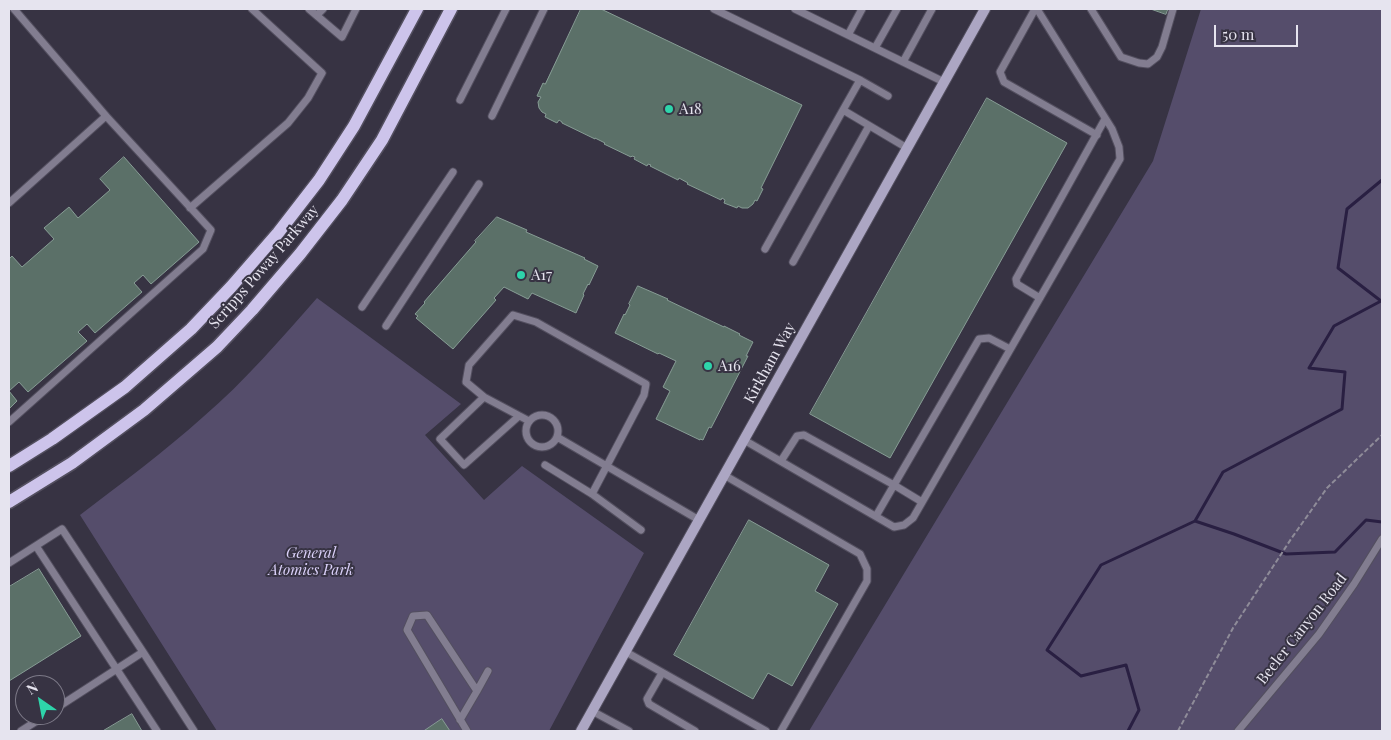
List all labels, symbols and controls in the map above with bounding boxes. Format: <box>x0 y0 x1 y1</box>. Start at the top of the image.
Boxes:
scale bar <box>1216 15 1300 47</box>
text: 50 m <box>1222 24 1254 44</box>
place label: A18 <box>679 100 702 118</box>
marker: A18 <box>663 103 675 115</box>
street label: Scripps Poway Parkway <box>205 201 323 333</box>
place label: A17 <box>531 266 552 284</box>
marker: A17 <box>515 269 527 281</box>
street label: Kirkham Way <box>740 319 800 407</box>
place label: A16 <box>718 357 741 375</box>
marker: A16 <box>702 360 714 372</box>
park label: General Atomics Park <box>268 544 354 579</box>
street label: Beeler Canyon Road <box>1253 570 1351 688</box>
north arrow <box>15 675 65 725</box>
text: N <box>23 677 42 699</box>

